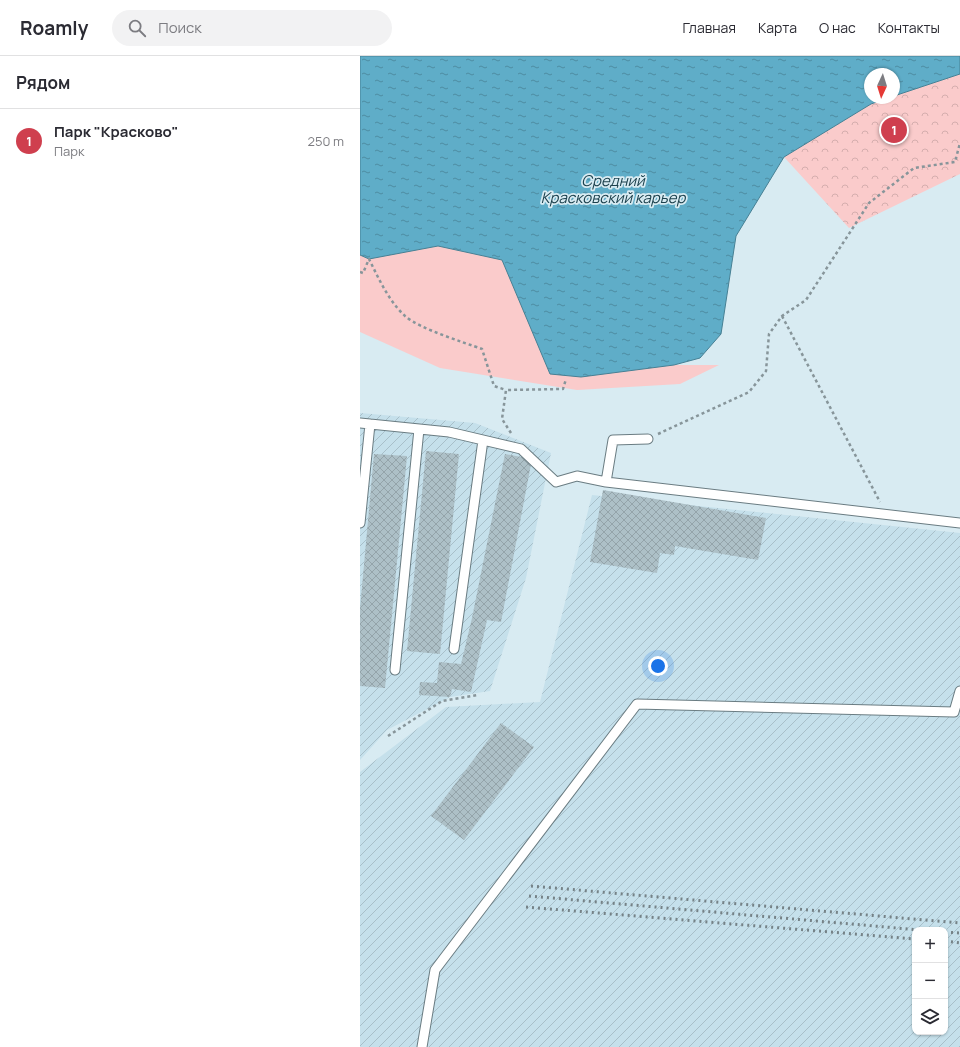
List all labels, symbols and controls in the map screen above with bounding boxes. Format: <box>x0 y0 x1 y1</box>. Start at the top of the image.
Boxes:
search box <box>112 10 392 46</box>
text: Roamly <box>20 15 88 41</box>
icon: search <box>126 17 148 39</box>
text: Поиск <box>158 17 202 38</box>
text: Главная <box>683 18 736 37</box>
text: Карта <box>758 18 797 37</box>
text: О нас <box>819 18 856 37</box>
text: Контакты <box>878 18 940 37</box>
north arrow <box>864 68 900 104</box>
text: Рядом <box>16 71 70 94</box>
pin: 1 <box>881 115 907 145</box>
text: Парк "Красково" <box>54 121 178 142</box>
text: 1 <box>26 132 32 150</box>
text: 250 m <box>308 132 344 150</box>
text: Парк <box>54 142 84 160</box>
water label: Средний Красковский карьер <box>541 170 686 208</box>
your location <box>648 656 668 676</box>
map controls <box>912 927 948 1035</box>
button: + <box>912 927 948 963</box>
button: − <box>912 963 948 999</box>
button: layers <box>912 999 948 1035</box>

